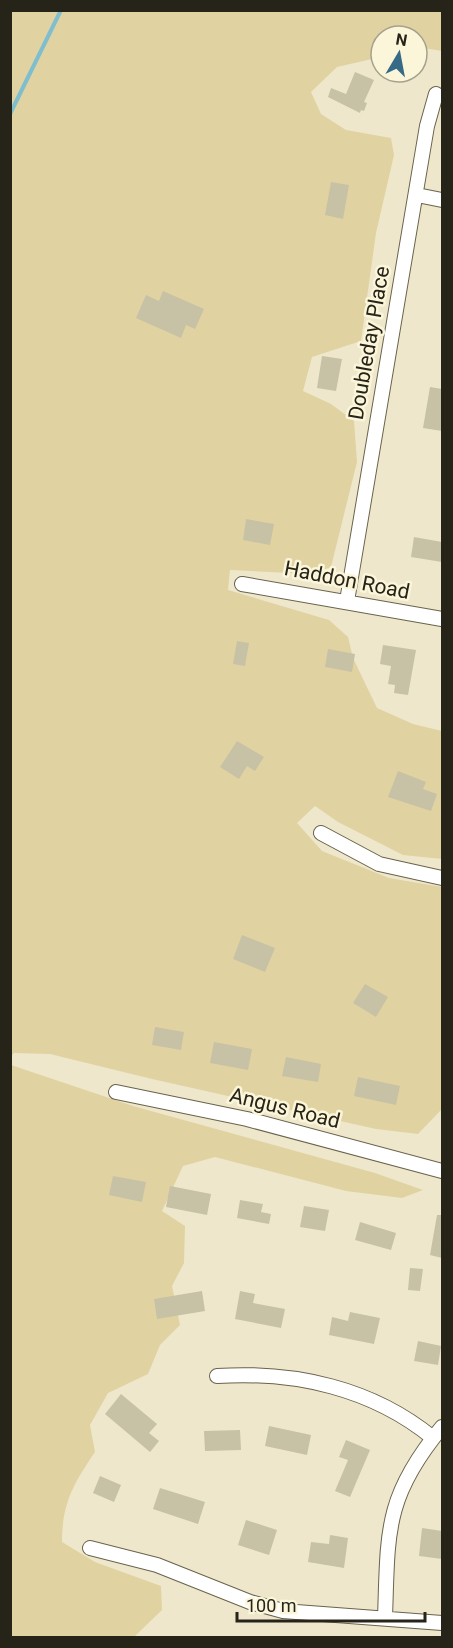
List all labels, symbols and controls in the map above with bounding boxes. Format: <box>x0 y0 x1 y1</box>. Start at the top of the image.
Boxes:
north arrow <box>369 24 429 84</box>
text: N <box>394 29 409 50</box>
street label: Doubleday Place <box>344 264 394 422</box>
street label: Haddon Road <box>282 556 412 604</box>
street label: Angus Road <box>227 1083 343 1133</box>
scale bar <box>237 1585 424 1623</box>
text: 100 m <box>246 1595 297 1616</box>

